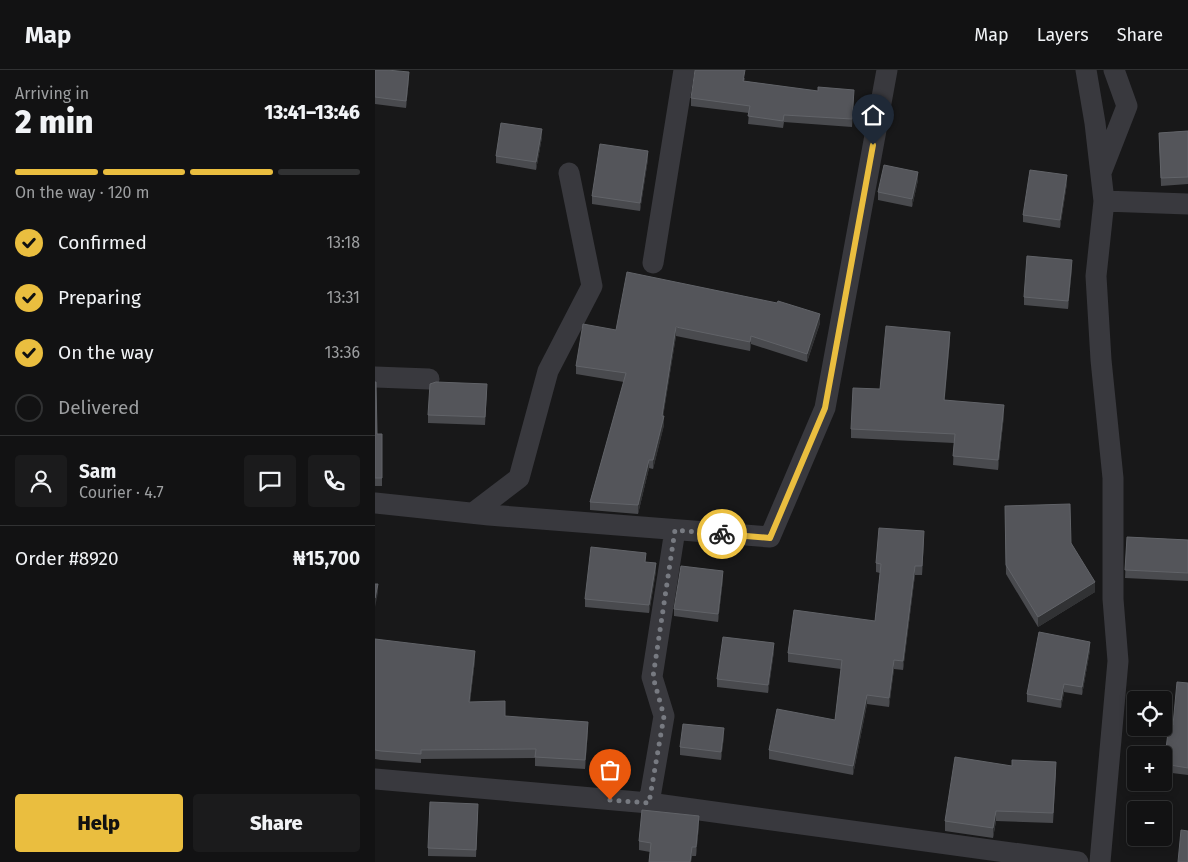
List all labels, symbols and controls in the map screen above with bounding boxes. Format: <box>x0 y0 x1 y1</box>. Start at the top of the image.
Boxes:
text: Map <box>25 21 71 49</box>
text: Map <box>974 24 1009 46</box>
text: Layers <box>1037 24 1089 46</box>
text: Share <box>1117 24 1163 46</box>
text: Arriving in <box>15 84 89 103</box>
pin <box>852 94 894 145</box>
text: 13:41–13:46 <box>264 101 360 124</box>
icon: home <box>859 101 887 129</box>
text: 2 min <box>15 103 93 141</box>
text: On the way · 120 m <box>15 183 149 202</box>
icon: check <box>15 229 43 257</box>
text: Confirmed <box>58 231 147 254</box>
text: 13:18 <box>326 233 360 252</box>
icon: check <box>15 284 43 312</box>
text: Preparing <box>58 286 141 309</box>
text: 13:31 <box>327 288 360 307</box>
icon: check <box>15 339 43 367</box>
text: On the way <box>58 341 154 364</box>
text: 13:36 <box>325 343 360 362</box>
text: Delivered <box>58 396 140 419</box>
button: person <box>15 455 67 507</box>
button: chat <box>244 455 296 507</box>
button: phone <box>308 455 360 507</box>
text: Sam <box>79 460 116 483</box>
text: Courier · 4.7 <box>79 483 164 502</box>
courier <box>697 509 747 559</box>
icon: bike <box>708 520 736 548</box>
text: Order #8920 <box>15 547 119 570</box>
text: ₦15,700 <box>293 547 360 570</box>
map controls <box>1127 691 1172 846</box>
button: locate <box>1127 691 1172 736</box>
button: + <box>1127 746 1172 791</box>
pin <box>589 749 631 800</box>
icon: bag <box>596 756 624 784</box>
button: Help <box>15 794 183 852</box>
button: Share <box>193 794 360 852</box>
button: − <box>1127 801 1172 846</box>

